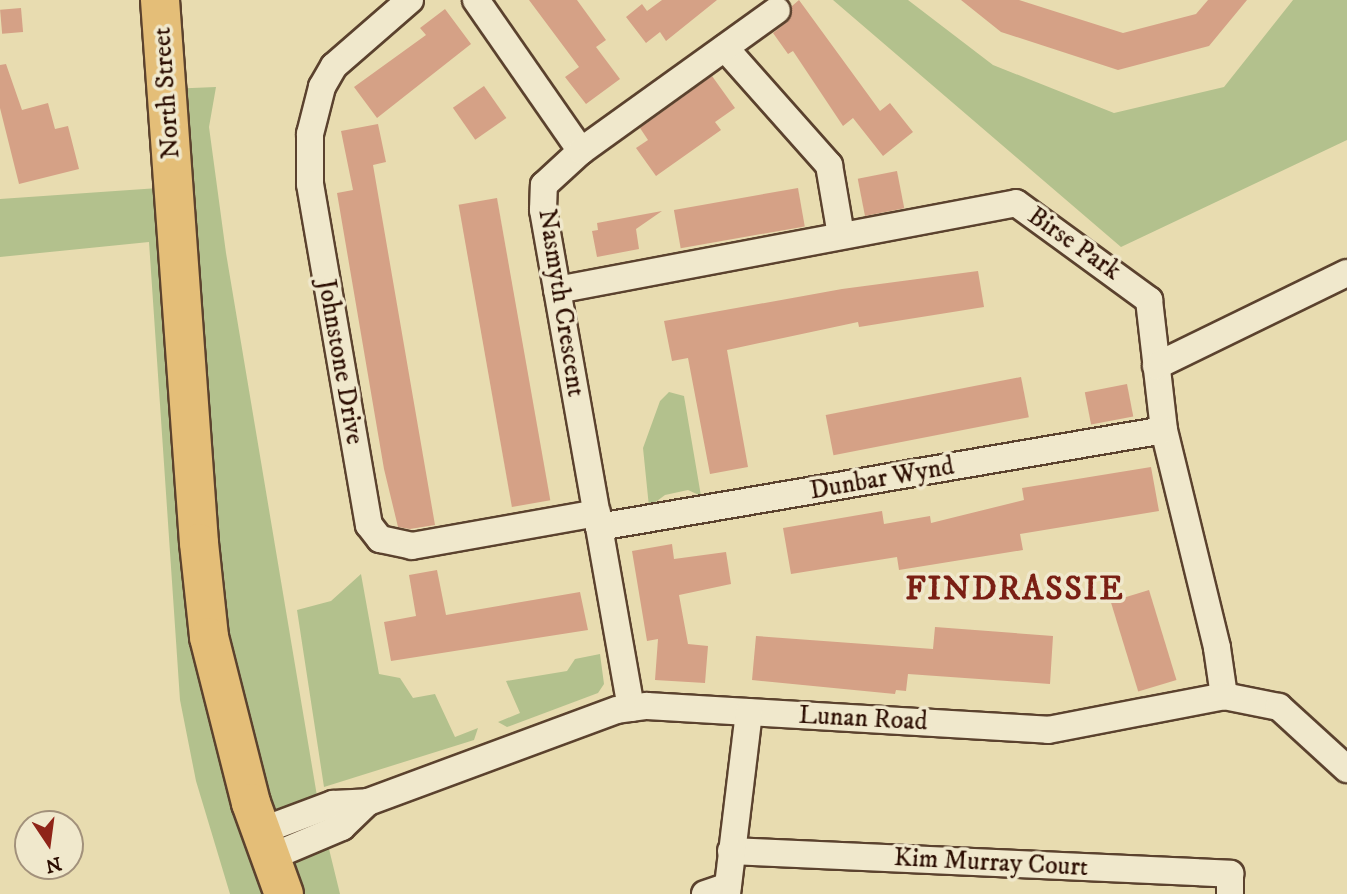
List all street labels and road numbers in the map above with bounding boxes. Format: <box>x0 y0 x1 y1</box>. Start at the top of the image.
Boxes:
street label: North Street <box>147 26 187 160</box>
street label: Birse Park <box>1022 201 1126 287</box>
street label: Nasmyth Crescent <box>531 207 591 399</box>
street label: Johnstone Drive <box>310 277 370 447</box>
street label: Dunbar Wynd <box>807 451 957 507</box>
street label: Lunan Road <box>798 700 928 738</box>
street label: Kim Murray Court <box>893 842 1089 884</box>

